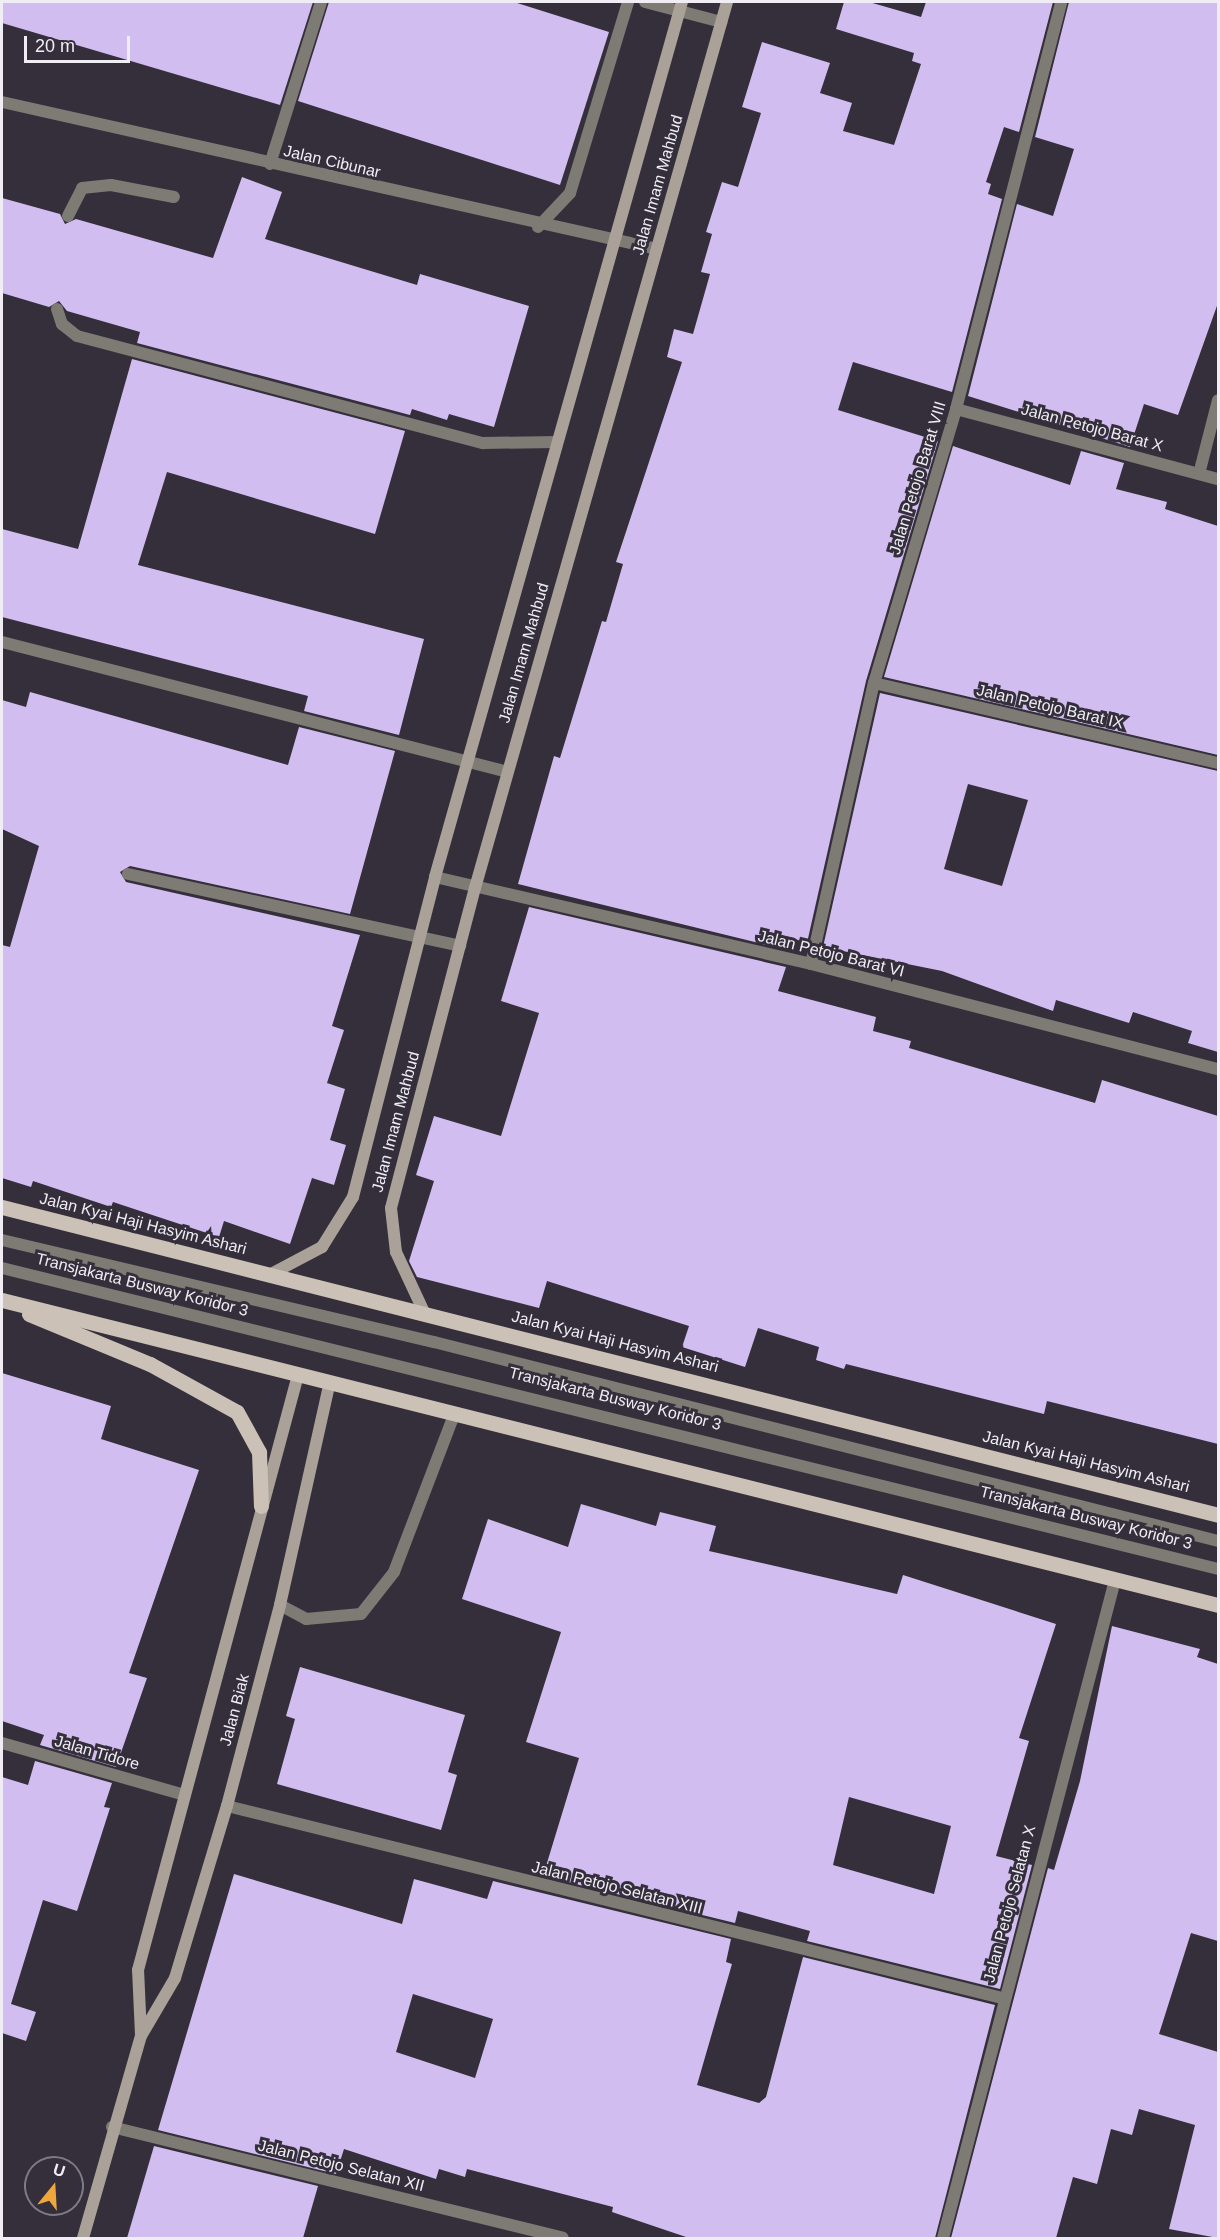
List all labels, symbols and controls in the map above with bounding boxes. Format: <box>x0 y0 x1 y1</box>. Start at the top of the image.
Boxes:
scale bar <box>27 24 134 62</box>
text: 20 m <box>35 36 75 56</box>
street label: Jalan Imam Mahbud <box>629 113 687 257</box>
street label: Jalan Cibunar <box>282 142 382 182</box>
street label: Jalan Petojo Barat VIII <box>886 399 950 557</box>
street label: Jalan Petojo Barat X <box>1019 400 1165 456</box>
street label: Jalan Imam Mahbud <box>495 581 553 725</box>
street label: Jalan Petojo Barat IX <box>975 681 1125 733</box>
street label: Jalan Petojo Barat VI <box>756 927 906 981</box>
street label: Jalan Imam Mahbud <box>368 1050 424 1194</box>
street label: Jalan Kyai Haji Hasyim Ashari <box>37 1189 249 1259</box>
street label: Transjakarta Busway Koridor 3 <box>34 1249 250 1321</box>
street label: Jalan Kyai Haji Hasyim Ashari <box>509 1307 721 1377</box>
street label: Transjakarta Busway Koridor 3 <box>507 1363 723 1435</box>
street label: Jalan Kyai Haji Hasyim Ashari <box>980 1427 1192 1497</box>
street label: Transjakarta Busway Koridor 3 <box>978 1482 1194 1554</box>
street label: Jalan Biak <box>216 1672 254 1748</box>
street label: Jalan Tidore <box>52 1732 142 1774</box>
street label: Jalan Petojo Selatan X <box>980 1823 1040 1985</box>
street label: Jalan Petojo Selatan XIII <box>530 1857 704 1919</box>
street label: Jalan Petojo Selatan XII <box>256 2136 426 2196</box>
north arrow <box>24 2156 84 2216</box>
text: U <box>51 2160 67 2180</box>

